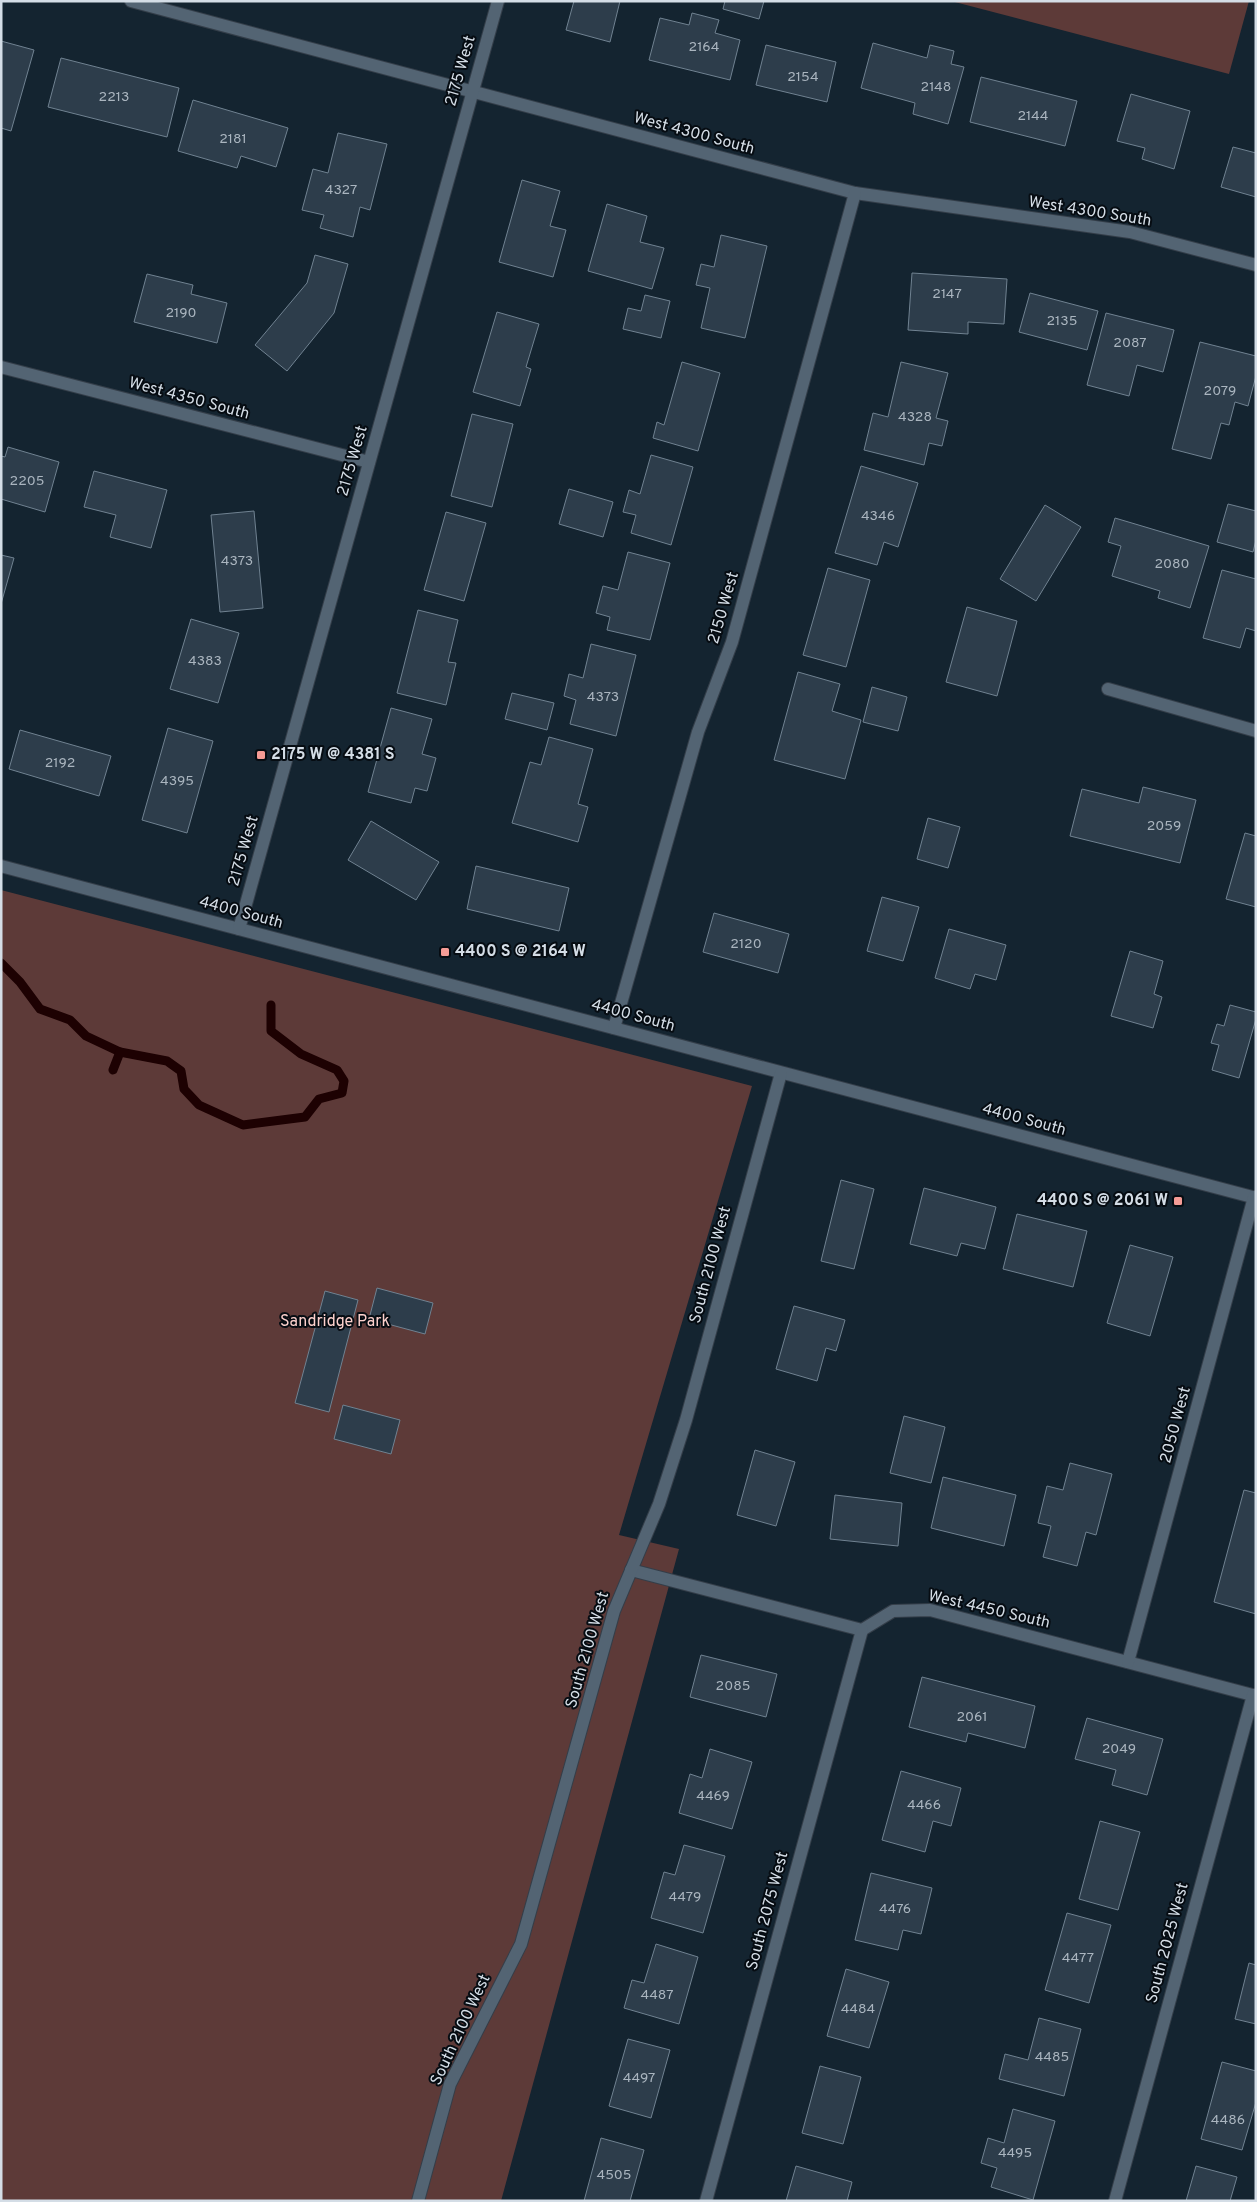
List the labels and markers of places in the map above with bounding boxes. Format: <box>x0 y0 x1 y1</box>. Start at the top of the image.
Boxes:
place label: 2175 W @ 4381 S <box>271 745 395 765</box>
marker: 2175 W @ 4381 S <box>255 749 267 761</box>
place label: 4400 S @ 2164 W <box>455 942 586 962</box>
marker: 4400 S @ 2164 W <box>439 946 451 958</box>
place label: 4400 S @ 2061 W <box>1037 1191 1168 1211</box>
marker: 4400 S @ 2061 W <box>1172 1195 1184 1207</box>

